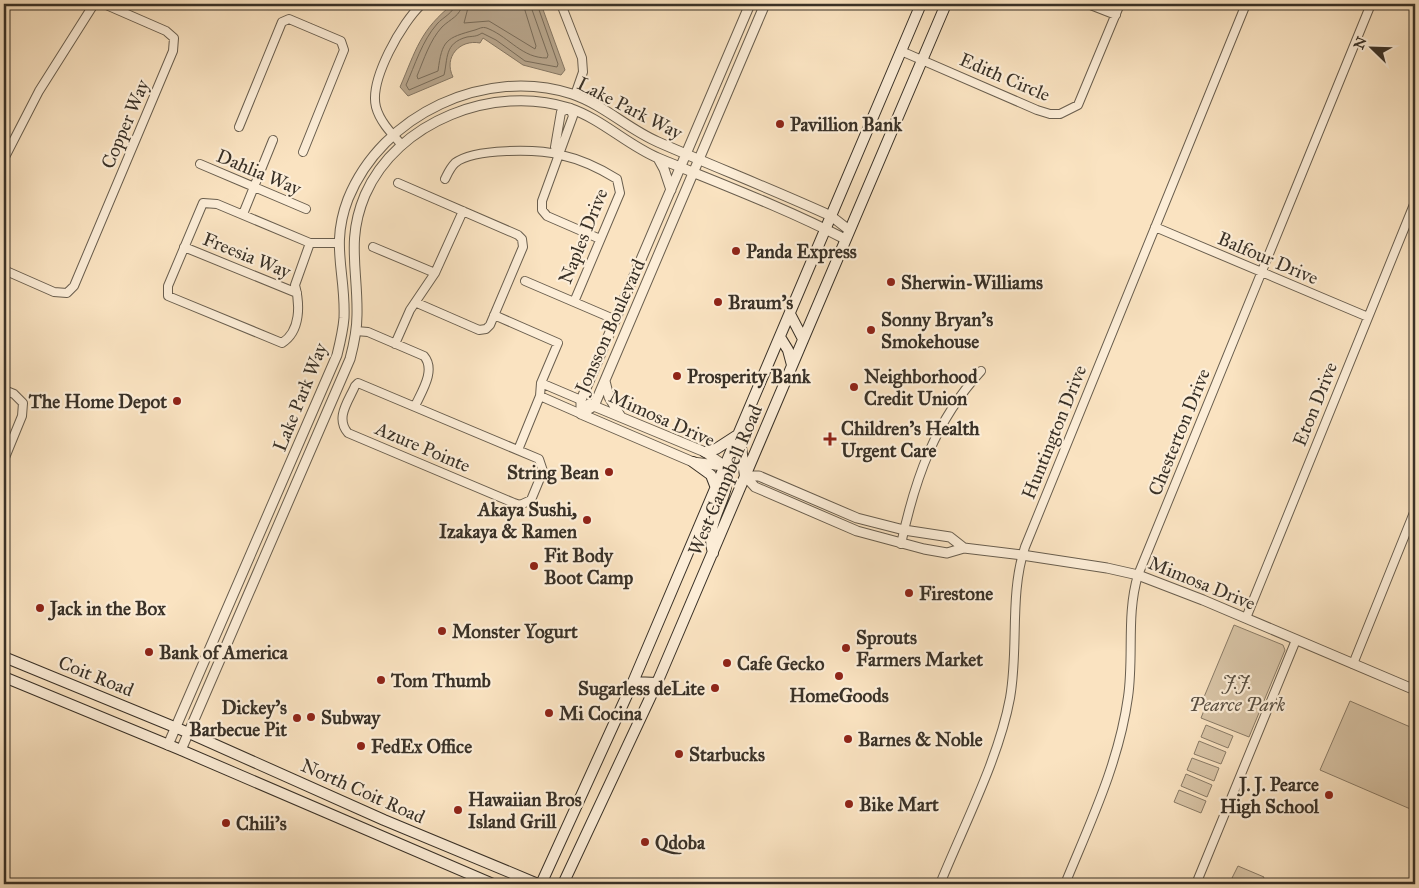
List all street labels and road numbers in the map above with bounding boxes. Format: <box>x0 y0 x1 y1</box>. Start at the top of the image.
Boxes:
street label: Edith Circle <box>956 48 1054 106</box>
street label: Lake Park Way <box>574 72 687 145</box>
street label: Copper Way <box>96 75 155 172</box>
street label: Dahlia Way <box>213 144 306 201</box>
street label: Naples Drive <box>553 185 613 287</box>
street label: Freesia Way <box>200 227 295 283</box>
street label: Balfour Drive <box>1214 227 1322 290</box>
street label: Jonsson Boulevard <box>569 255 651 399</box>
street label: Lake Park Way <box>268 338 333 455</box>
street label: Eton Drive <box>1288 359 1342 449</box>
street label: Huntington Drive <box>1017 362 1092 503</box>
street label: Chesterton Drive <box>1143 365 1215 499</box>
street label: Mimosa Drive <box>606 384 719 452</box>
street label: West Campbell Road <box>683 401 767 559</box>
street label: Azure Pointe <box>371 416 474 477</box>
street label: Mimosa Drive <box>1145 551 1259 615</box>
street label: Coit Road <box>55 651 137 702</box>
street label: North Coit Road <box>298 753 429 829</box>

